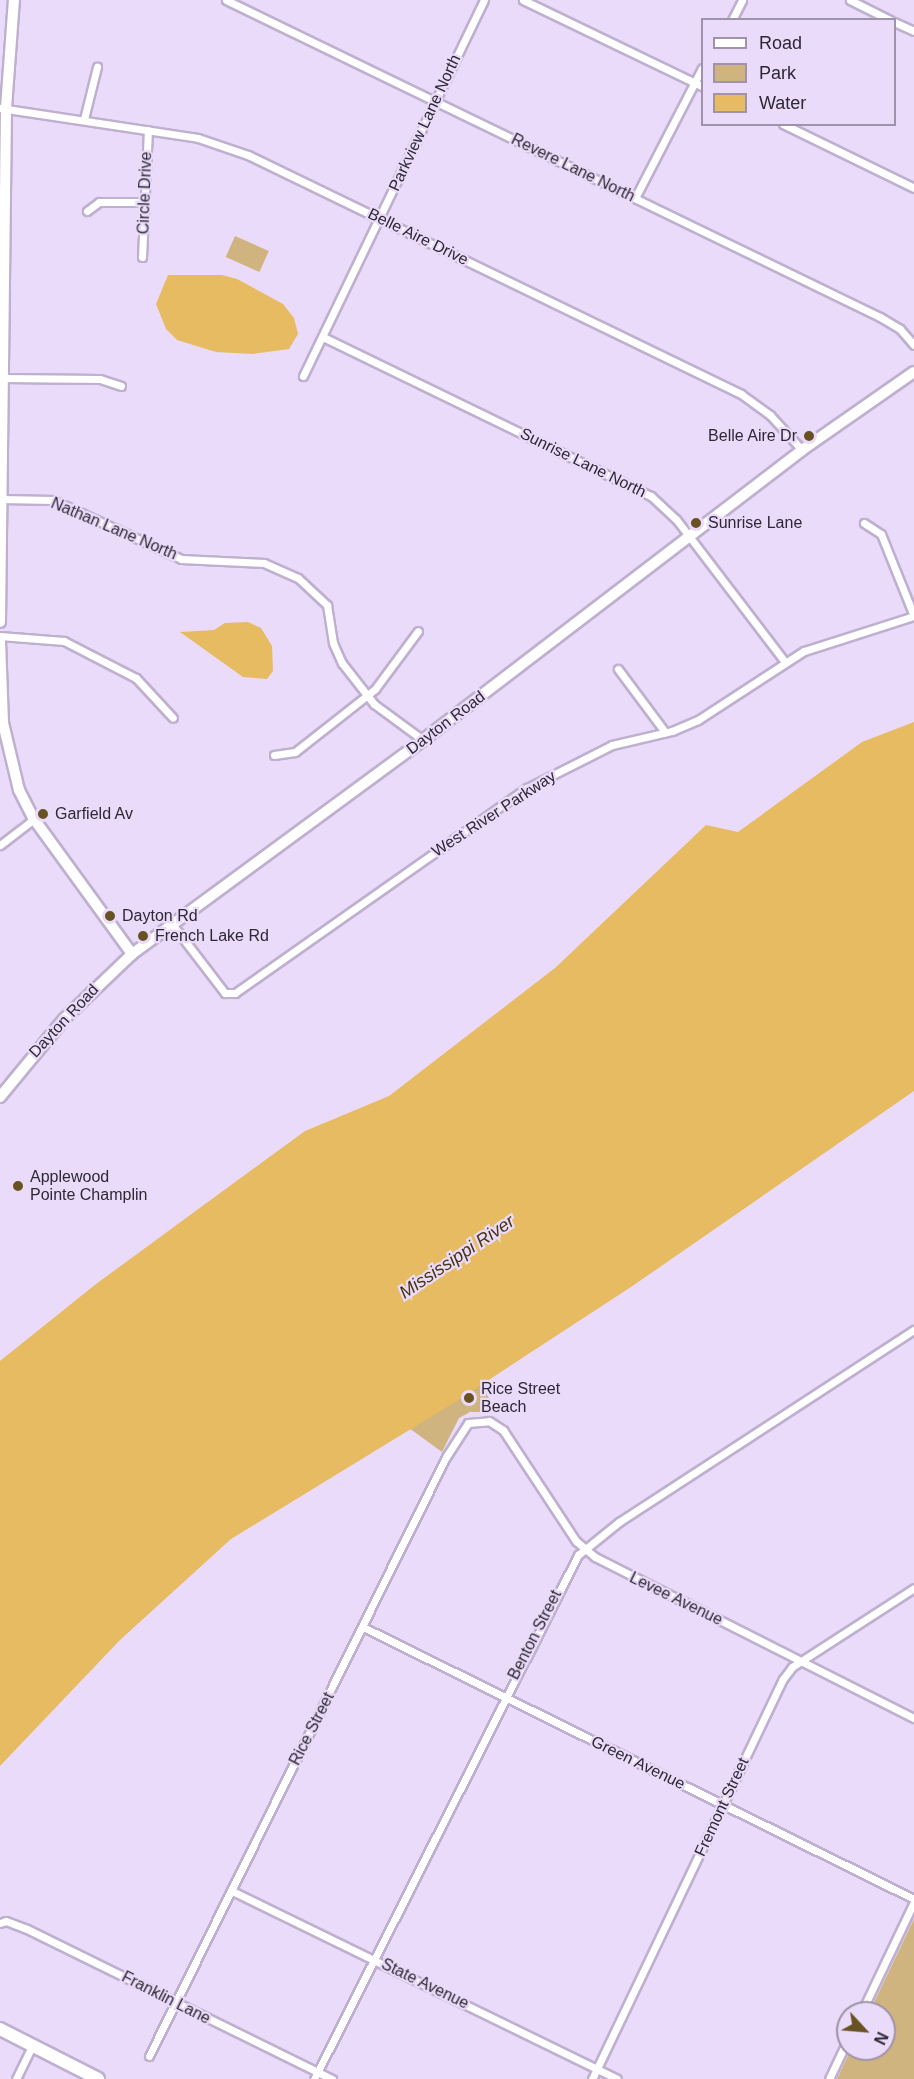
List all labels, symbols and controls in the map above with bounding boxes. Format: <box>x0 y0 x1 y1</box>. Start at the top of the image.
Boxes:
legend <box>701 18 896 126</box>
text: Road <box>759 33 802 53</box>
street label: Parkview Lane North <box>385 52 465 194</box>
text: Park <box>759 63 796 83</box>
text: Water <box>759 93 806 113</box>
street label: Revere Lane North <box>508 130 638 206</box>
street label: Circle Drive <box>134 151 156 235</box>
street label: Belle Aire Drive <box>364 204 472 270</box>
street label: Sunrise Lane North <box>517 424 649 502</box>
place label: Belle Aire Dr <box>707 426 797 446</box>
marker: Belle Aire Dr <box>802 429 816 443</box>
street label: Nathan Lane North <box>48 494 180 564</box>
place label: Sunrise Lane <box>708 513 802 533</box>
marker: Sunrise Lane <box>689 516 703 530</box>
street label: Dayton Road <box>403 687 489 759</box>
street label: West River Parkway <box>428 767 560 861</box>
place label: Garfield Av <box>55 804 134 824</box>
marker: Garfield Av <box>36 807 50 821</box>
place label: Dayton Rd <box>122 906 198 926</box>
marker: Dayton Rd <box>103 909 117 923</box>
place label: French Lake Rd <box>155 926 269 946</box>
marker: French Lake Rd <box>136 929 150 943</box>
street label: Dayton Road <box>25 980 103 1062</box>
place label: Applewood Pointe Champlin <box>30 1167 147 1205</box>
marker: Applewood Pointe Champlin <box>11 1179 25 1193</box>
water label: Mississippi River <box>395 1211 519 1303</box>
place label: Rice Street Beach <box>481 1379 560 1417</box>
marker: Rice Street Beach <box>462 1391 476 1405</box>
street label: Levee Avenue <box>626 1568 726 1630</box>
street label: Benton Street <box>504 1587 566 1683</box>
street label: Rice Street <box>285 1689 339 1769</box>
street label: Green Avenue <box>588 1732 688 1794</box>
street label: Fremont Street <box>691 1755 753 1859</box>
street label: State Avenue <box>378 1954 472 2014</box>
street label: Franklin Lane <box>118 1967 214 2029</box>
north arrow <box>836 2001 896 2061</box>
text: N <box>871 2029 891 2047</box>

